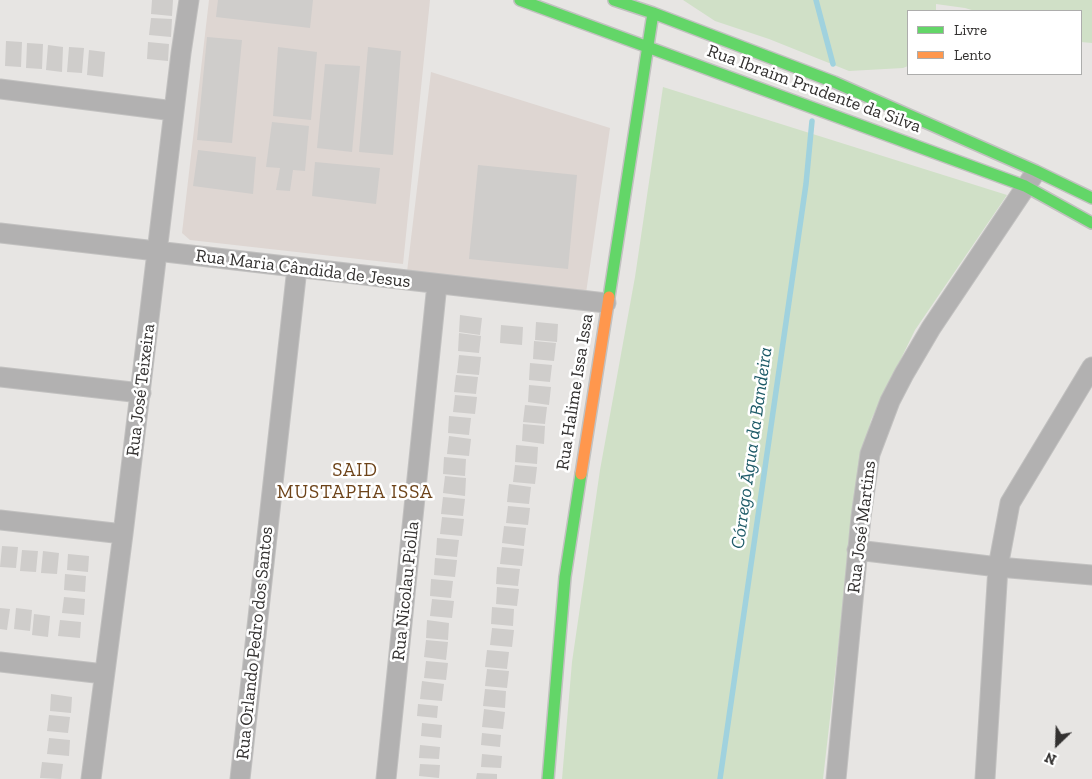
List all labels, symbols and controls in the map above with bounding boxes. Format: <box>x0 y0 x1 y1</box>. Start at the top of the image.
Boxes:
legend <box>907 10 1082 75</box>
text: Livre <box>954 21 987 39</box>
street label: Rua Ibraim Prudente da Silva <box>704 40 924 138</box>
text: Lento <box>954 46 991 64</box>
street label: Rua Maria Cândida de Jesus <box>194 245 412 293</box>
street label: Rua Halime Issa Issa <box>552 312 598 472</box>
street label: Rua José Teixeira <box>122 322 160 458</box>
water label: Córrego Água da Bandeira <box>727 346 777 550</box>
district label: SAID MUSTAPHA ISSA <box>275 460 435 504</box>
street label: Rua José Martins <box>843 460 881 594</box>
street label: Rua Nicolau Piolla <box>388 520 424 662</box>
street label: Rua Orlando Pedro dos Santos <box>232 525 278 761</box>
north arrow <box>1032 719 1082 769</box>
text: N <box>1042 748 1059 768</box>

